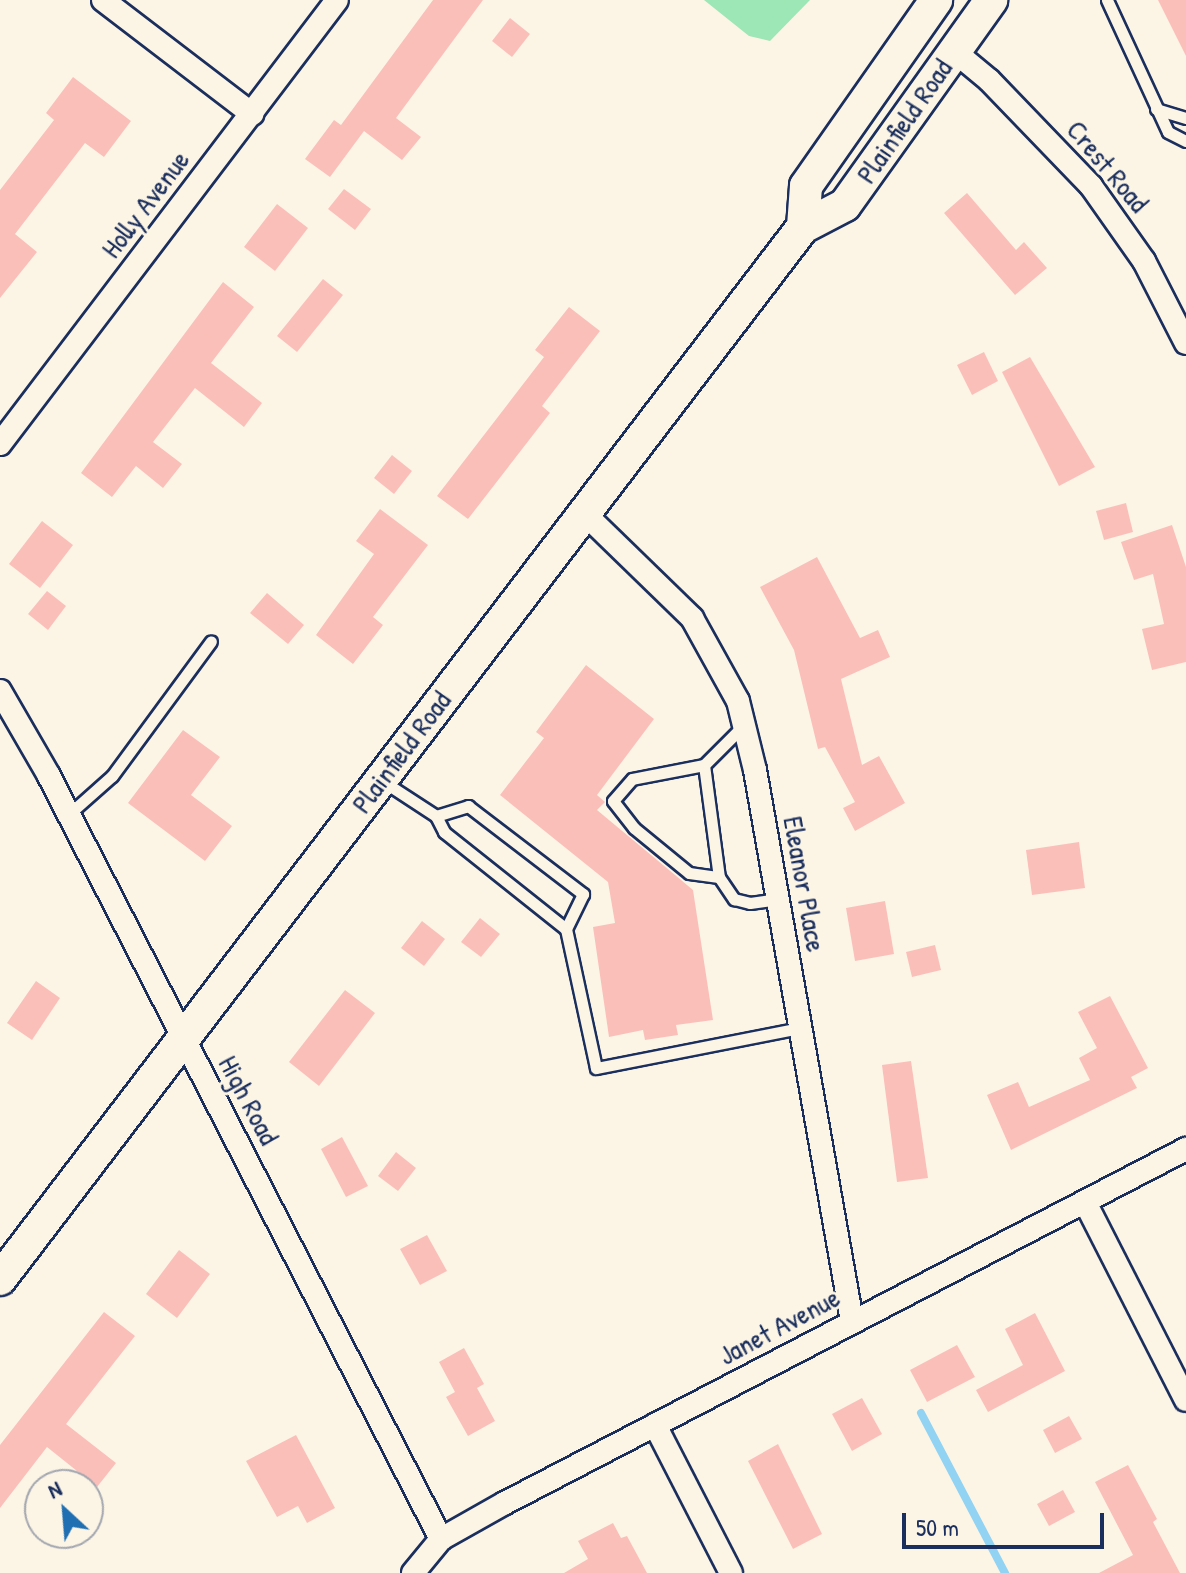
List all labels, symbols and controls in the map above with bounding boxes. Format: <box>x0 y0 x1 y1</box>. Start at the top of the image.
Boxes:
street label: Plainfield Road <box>849 52 959 190</box>
street label: Crest Road <box>1060 113 1156 219</box>
street label: Holly Avenue <box>94 144 196 264</box>
street label: Plainfield Road <box>344 684 458 820</box>
street label: Eleanor Place <box>777 814 833 954</box>
street label: High Road <box>212 1050 286 1150</box>
street label: Janet Avenue <box>713 1280 845 1372</box>
north arrow <box>24 1469 104 1549</box>
text: N <box>43 1473 66 1505</box>
scale bar <box>906 1497 1108 1547</box>
text: 50 m <box>916 1511 959 1543</box>

